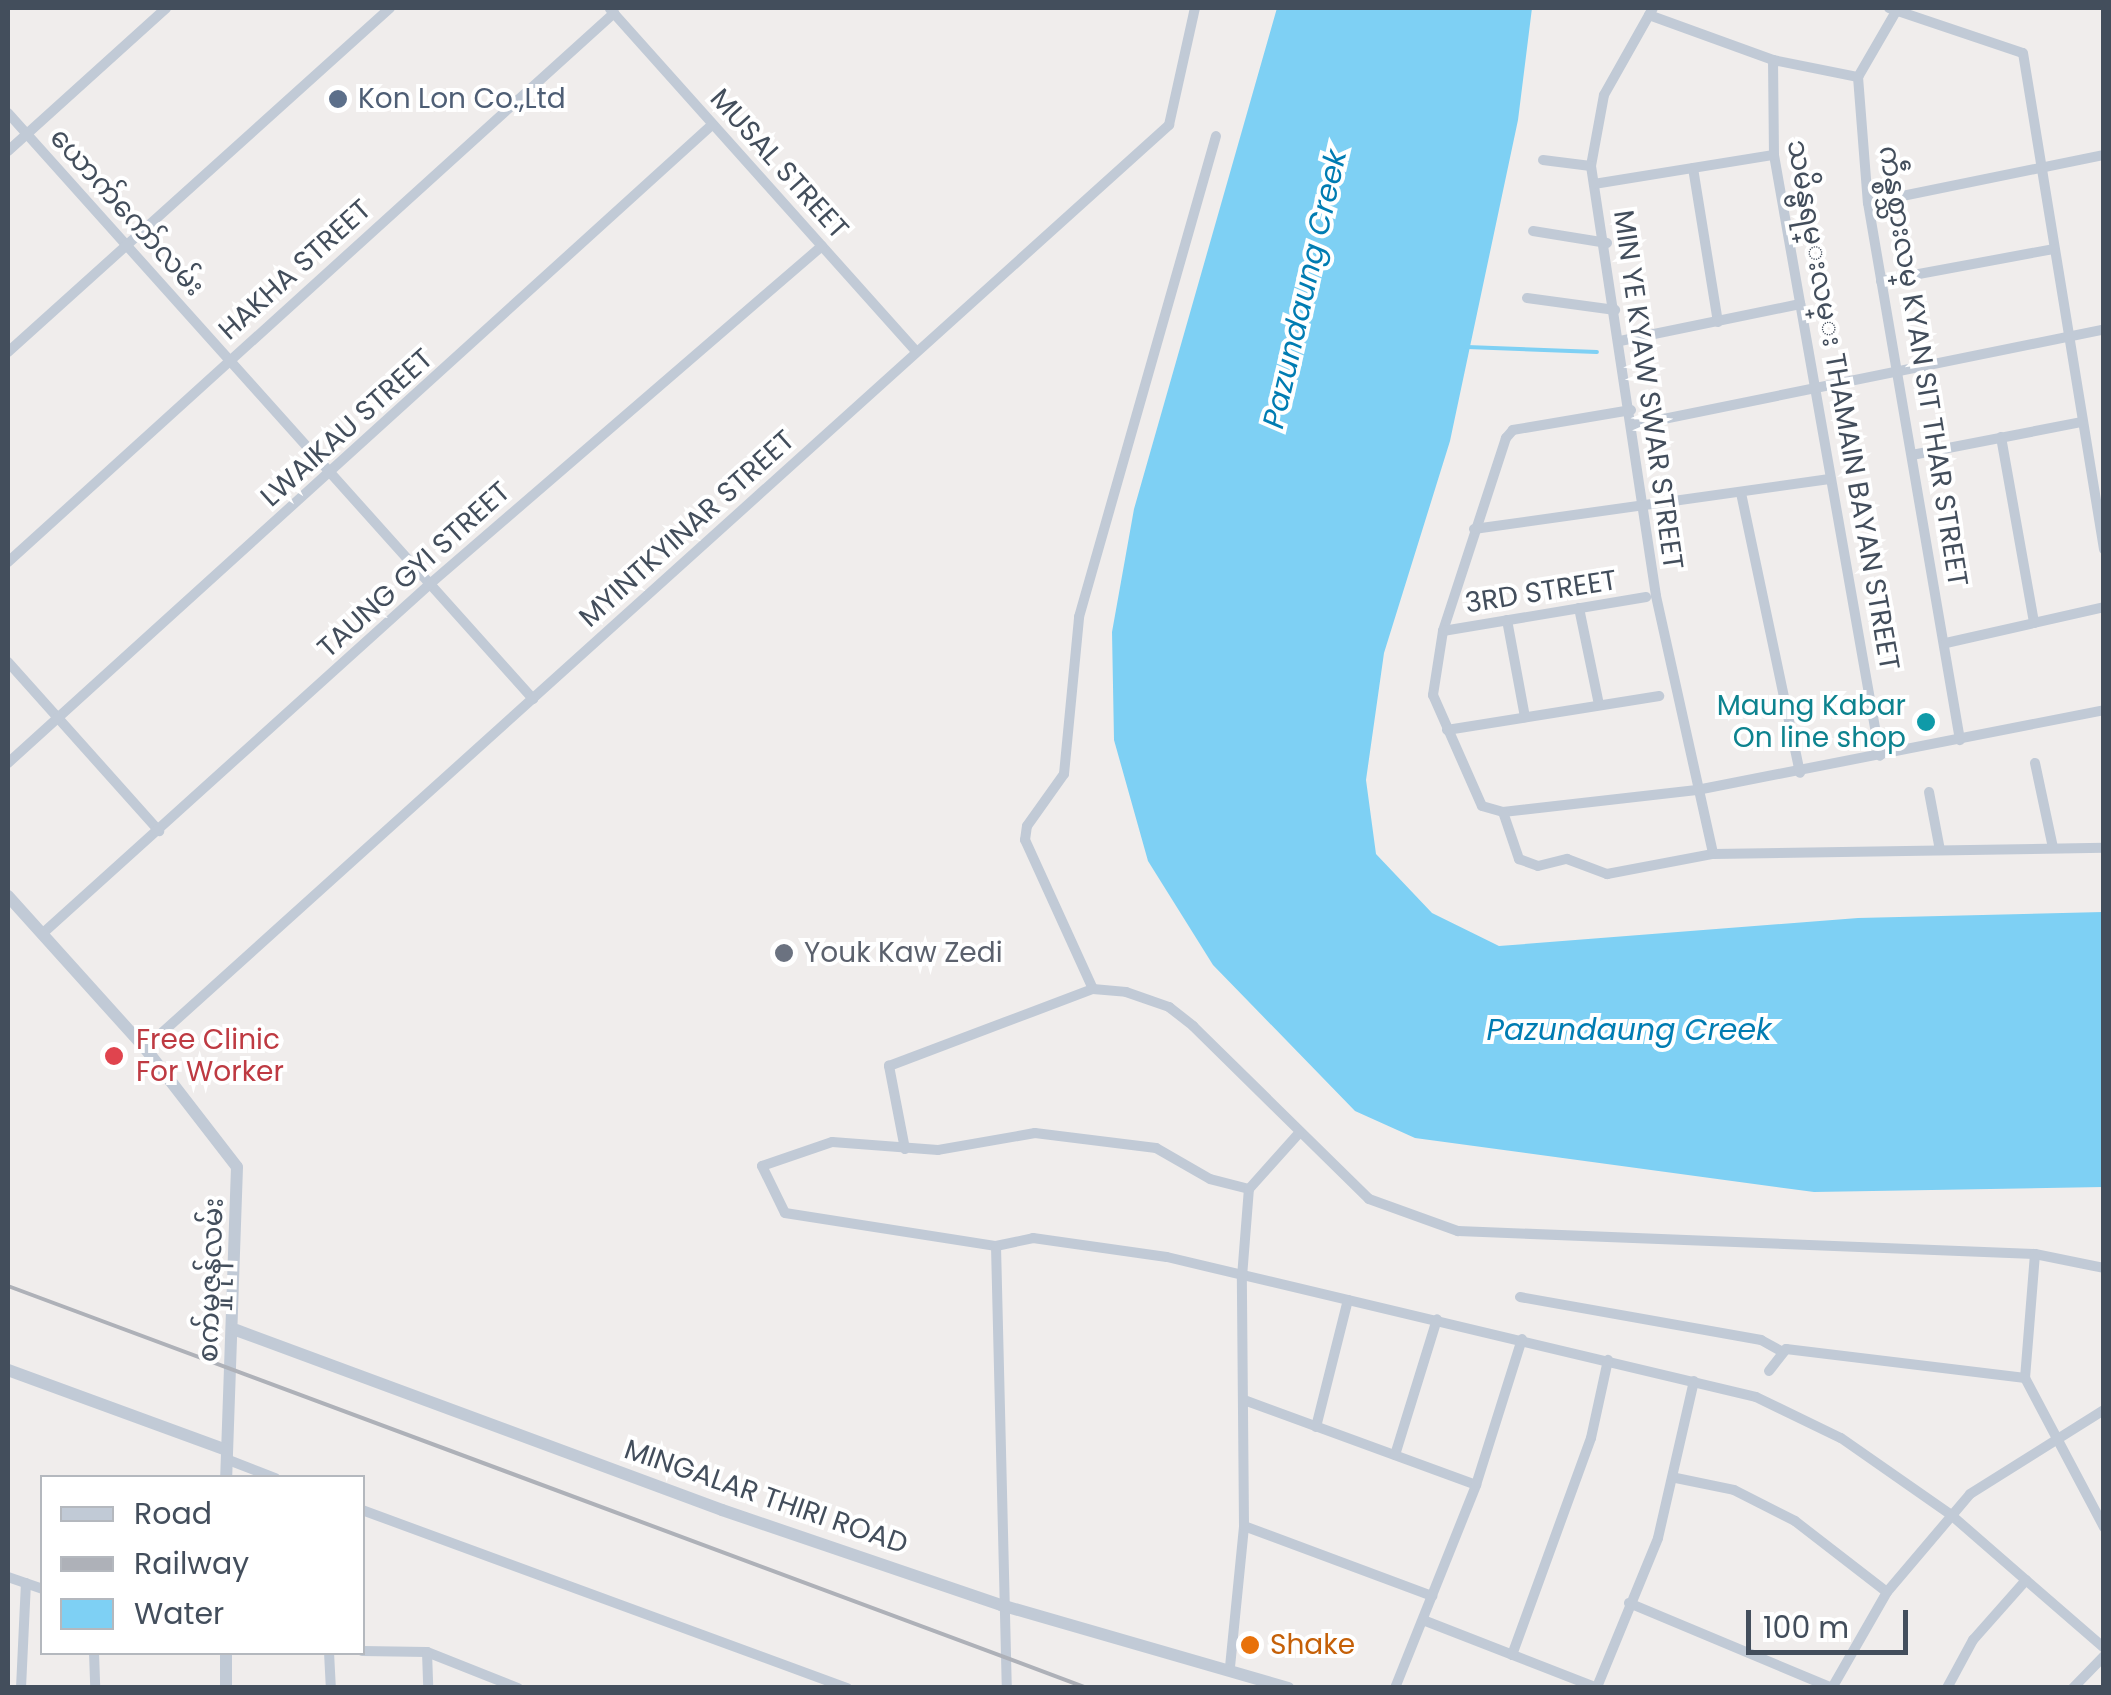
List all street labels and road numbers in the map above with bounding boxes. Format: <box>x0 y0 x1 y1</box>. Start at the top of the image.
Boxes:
street label: MUSAL STREET <box>703 82 855 246</box>
street label: ယောက်ကော်လမ်း <box>43 121 211 303</box>
street label: သမိန္ဗရမ္းလမ္း THAMAIN BAYAN STREET <box>1780 137 1906 673</box>
street label: ကဵန္စစ္သားလမ္ KYAN SIT THAR STREET <box>1872 143 1974 589</box>
street label: HAKHA STREET <box>212 193 378 347</box>
street label: MIN YE KYAW SWAR STREET <box>1606 208 1690 572</box>
street label: LWAIKAU STREET <box>254 342 440 514</box>
street label: MYINTKYINAR STREET <box>573 424 801 634</box>
street label: TAUNG GYI STREET <box>311 475 517 665</box>
street label: 3RD STREET <box>1463 563 1619 621</box>
street label: စက်မှုဇုန်လမ်း <box>191 1197 231 1363</box>
street label: MINGALAR THIRI ROAD <box>620 1433 912 1561</box>

